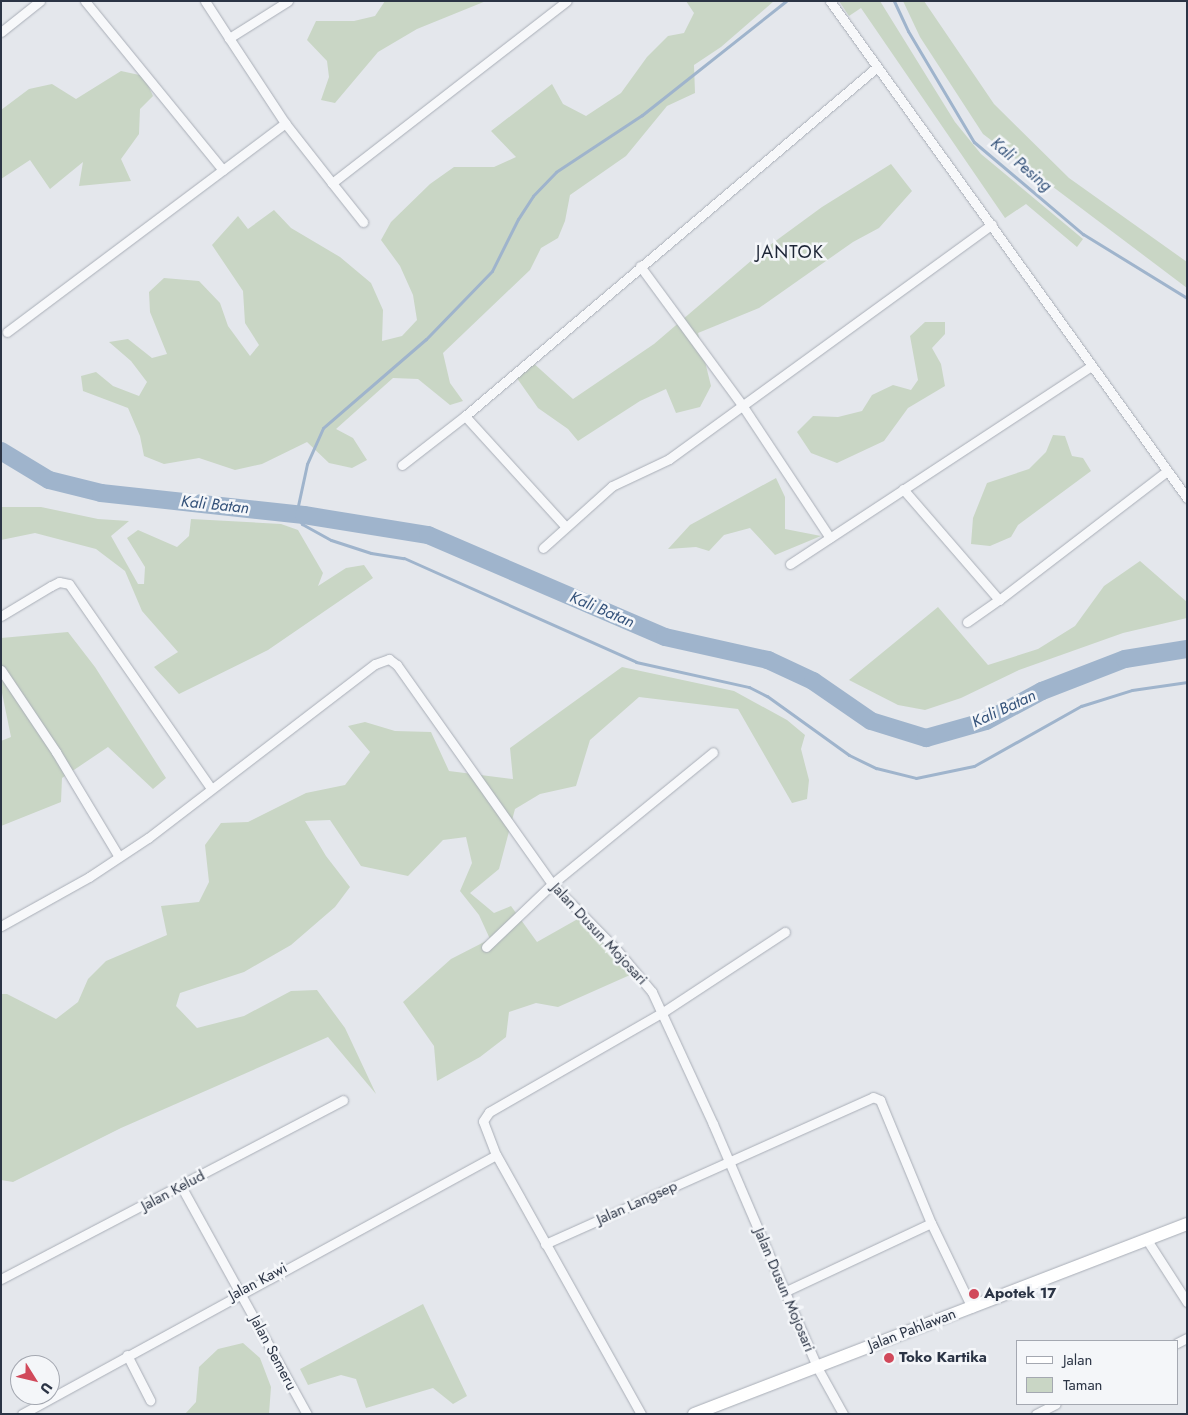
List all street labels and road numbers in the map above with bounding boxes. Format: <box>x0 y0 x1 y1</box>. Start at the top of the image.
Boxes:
street label: Jalan Dusun Mojosari <box>547 879 651 989</box>
street label: Jalan Kelud <box>138 1167 208 1215</box>
street label: Jalan Langsep <box>594 1177 680 1229</box>
street label: Jalan Dusun Mojosari <box>750 1225 818 1355</box>
street label: Jalan Kawi <box>226 1259 290 1305</box>
street label: Jalan Pahlawan <box>866 1305 958 1355</box>
street label: Jalan Semeru <box>246 1312 300 1394</box>

